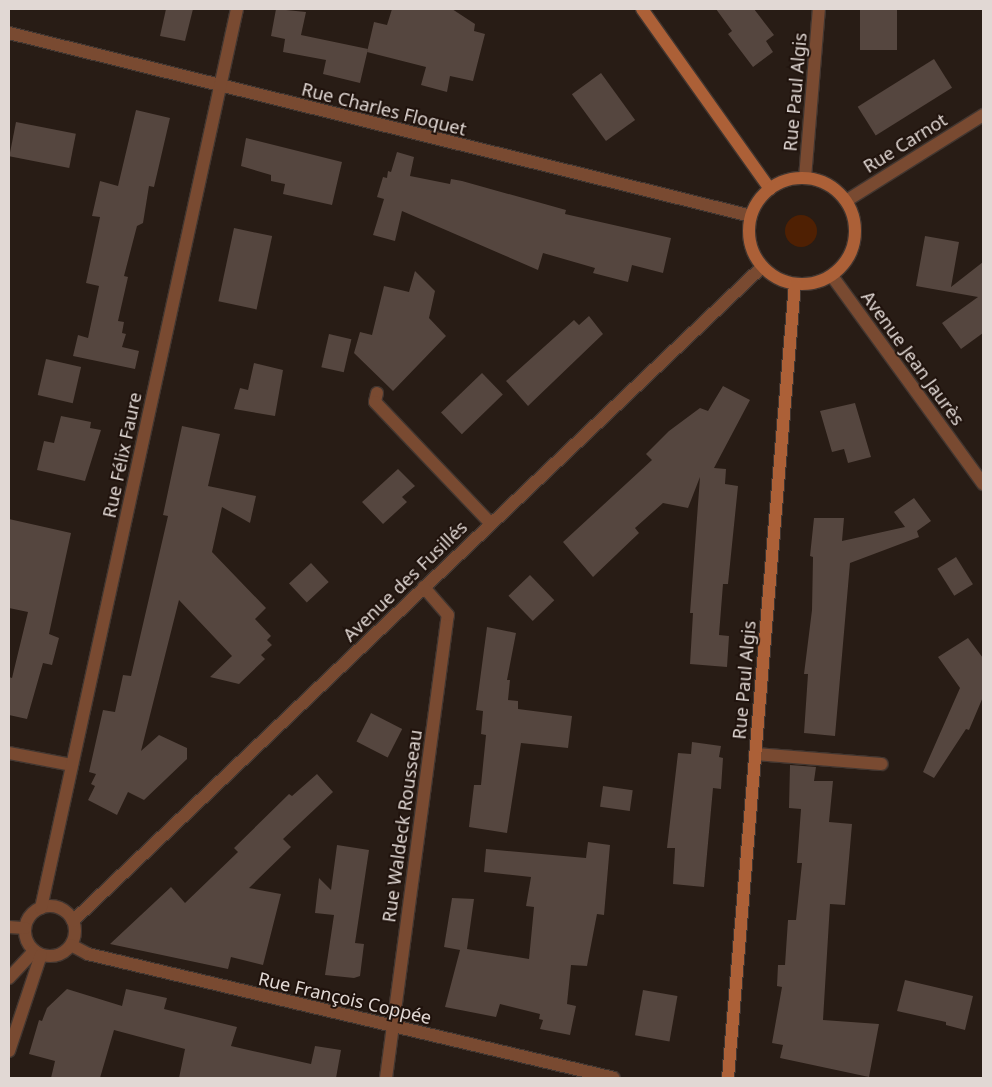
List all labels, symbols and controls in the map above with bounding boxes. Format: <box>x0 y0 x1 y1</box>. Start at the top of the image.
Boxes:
street label: Rue Paul Algis <box>779 32 811 152</box>
street label: Rue Charles Floquet <box>299 78 469 140</box>
street label: Rue Carnot <box>859 109 951 177</box>
street label: Avenue Jean Jaurès <box>857 287 969 429</box>
street label: Rue Félix Faure <box>98 390 146 520</box>
street label: Avenue des Fusillés <box>338 516 472 646</box>
street label: Rue Paul Algis <box>728 620 760 740</box>
street label: Rue Waldeck Rousseau <box>378 728 426 924</box>
street label: Rue François Coppée <box>256 968 434 1028</box>

